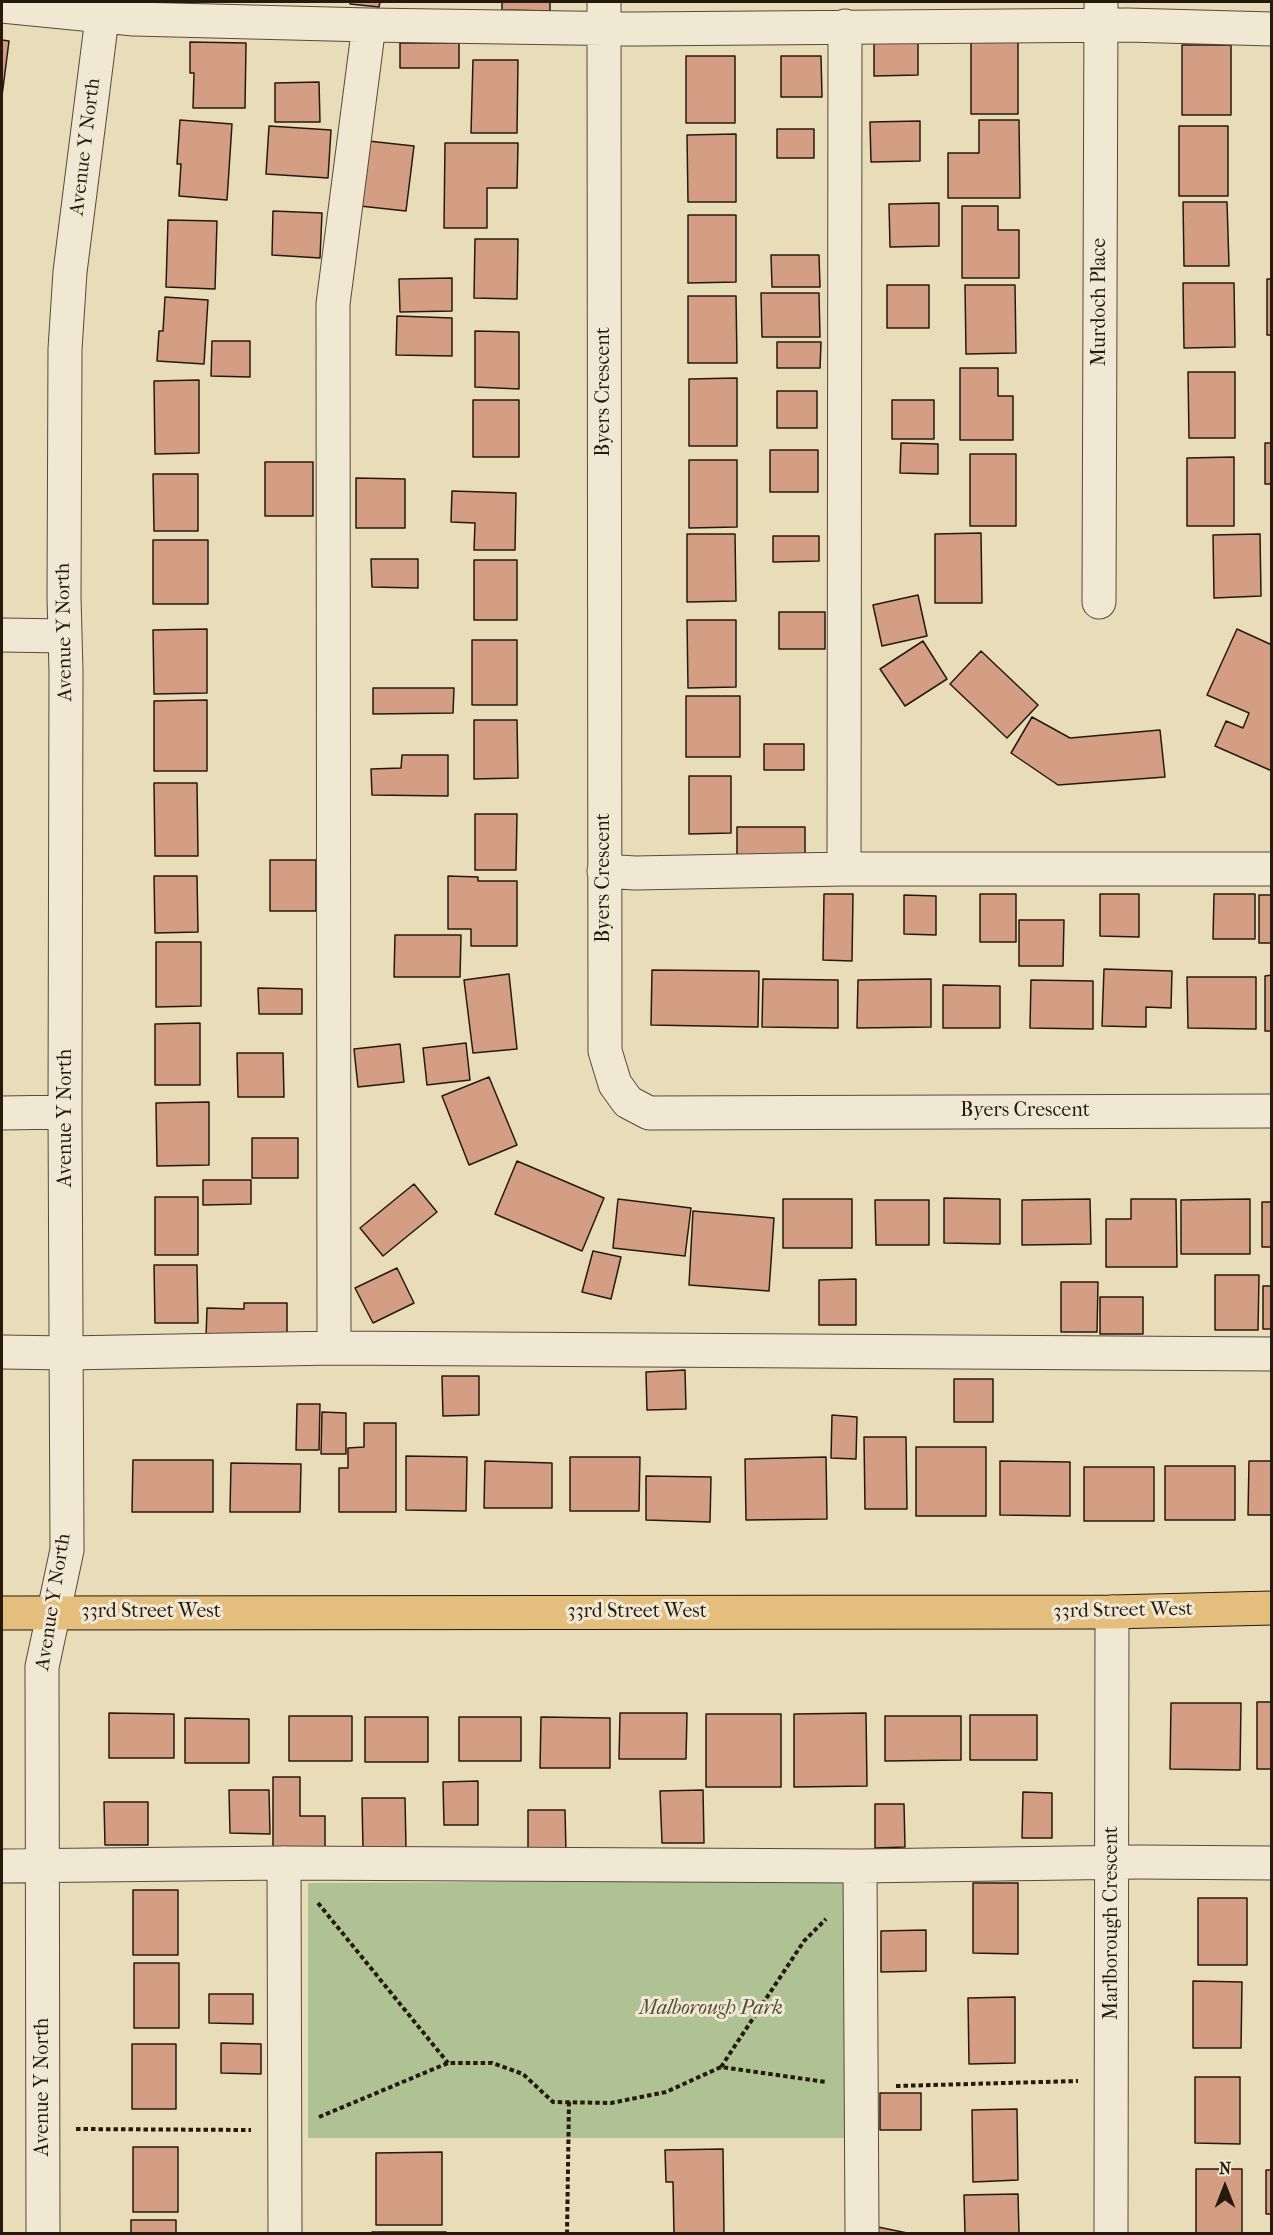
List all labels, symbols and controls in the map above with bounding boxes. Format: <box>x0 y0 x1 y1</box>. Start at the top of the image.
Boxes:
street label: Avenue Y North <box>66 77 106 217</box>
street label: Murdoch Place <box>1088 238 1112 366</box>
street label: Byers Crescent <box>592 327 616 457</box>
street label: Avenue Y North <box>52 563 78 701</box>
street label: Byers Crescent <box>592 813 616 943</box>
street label: Avenue Y North <box>54 1049 78 1187</box>
street label: Byers Crescent <box>960 1099 1090 1123</box>
street label: Avenue Y North <box>31 1532 77 1672</box>
street label: 33rd Street West <box>1053 1598 1193 1624</box>
street label: 33rd Street West <box>81 1600 221 1624</box>
street label: 33rd Street West <box>567 1600 707 1624</box>
street label: Marlborough Crescent <box>1100 1826 1124 2020</box>
park label: Malborough Park <box>639 1997 783 2021</box>
street label: Avenue Y North <box>31 2018 55 2156</box>
north arrow <box>1195 2157 1255 2217</box>
text: N <box>1219 2159 1231 2178</box>

